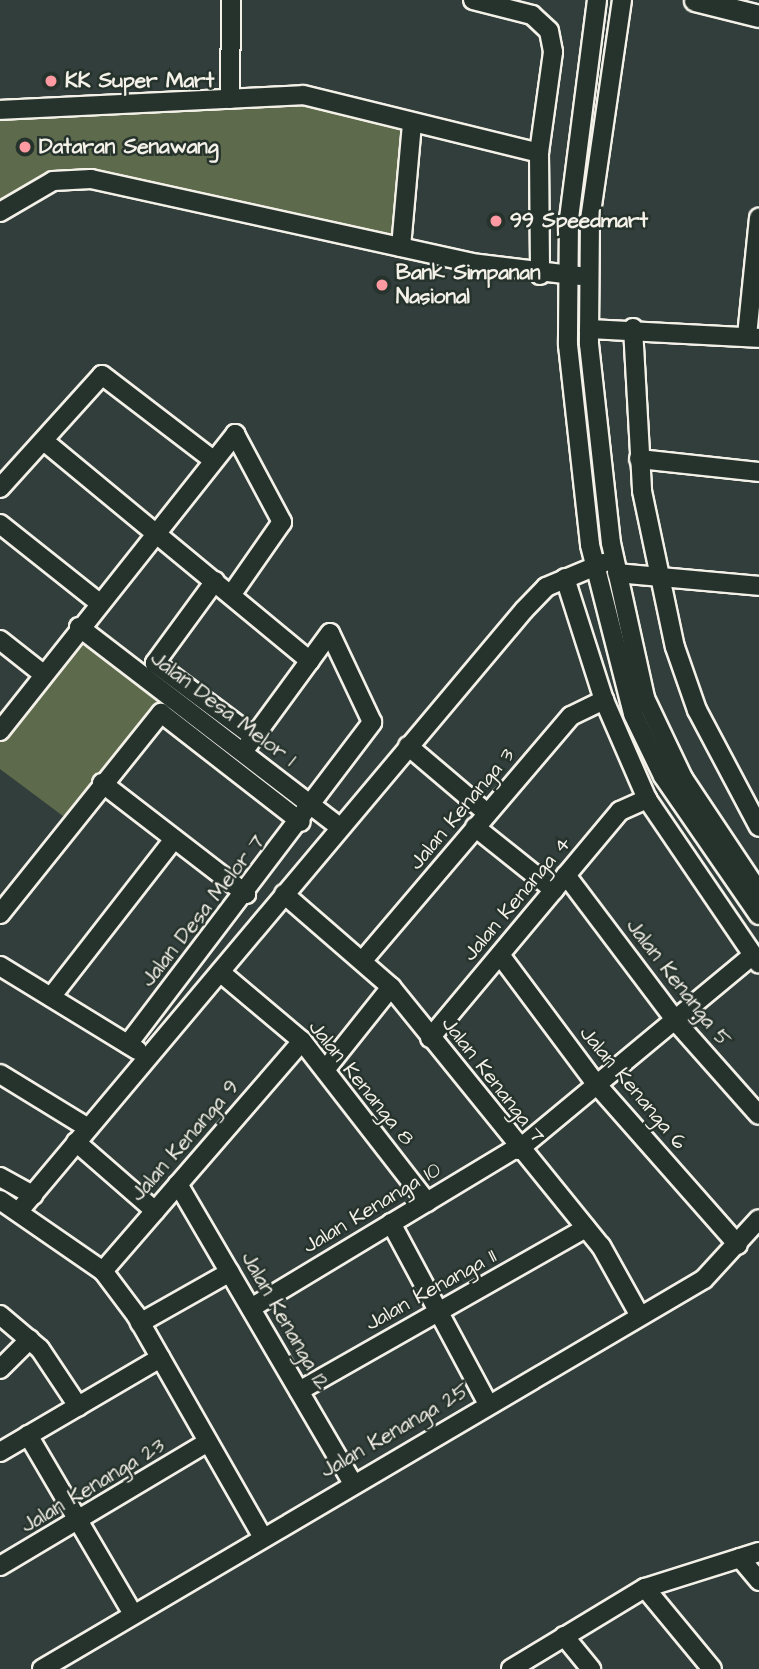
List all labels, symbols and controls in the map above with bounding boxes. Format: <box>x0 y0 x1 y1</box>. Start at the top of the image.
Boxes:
place label: KK Super Mart <box>65 68 214 94</box>
marker: KK Super Mart <box>43 73 59 89</box>
place label: Dataran Senawang <box>39 134 219 160</box>
marker: Dataran Senawang <box>17 139 33 155</box>
place label: 99 Speedmart <box>510 208 648 234</box>
marker: 99 Speedmart <box>488 213 504 229</box>
place label: Bank Simpanan Nasional <box>396 260 540 310</box>
marker: Bank Simpanan Nasional <box>374 277 390 293</box>
street label: Jalan Desa Melor 1 <box>145 646 301 772</box>
street label: Jalan Kenanga 3 <box>404 743 520 875</box>
street label: Jalan Desa Melor 7 <box>136 830 270 992</box>
street label: Jalan Kenanga 4 <box>458 832 576 966</box>
street label: Jalan Kenanga 5 <box>620 914 736 1052</box>
street label: Jalan Kenanga 7 <box>436 1012 550 1148</box>
street label: Jalan Kenanga 8 <box>303 1015 419 1151</box>
street label: Jalan Kenanga 6 <box>574 1021 692 1155</box>
street label: Jalan Kenanga 9 <box>126 1075 244 1207</box>
street label: Jalan Kenanga 10 <box>299 1157 445 1259</box>
street label: Jalan Kenanga 11 <box>361 1244 501 1336</box>
street label: Jalan Kenanga 12 <box>235 1248 335 1394</box>
street label: Jalan Kenanga 25 <box>316 1378 474 1484</box>
street label: Jalan Kenanga 23 <box>17 1433 169 1539</box>

